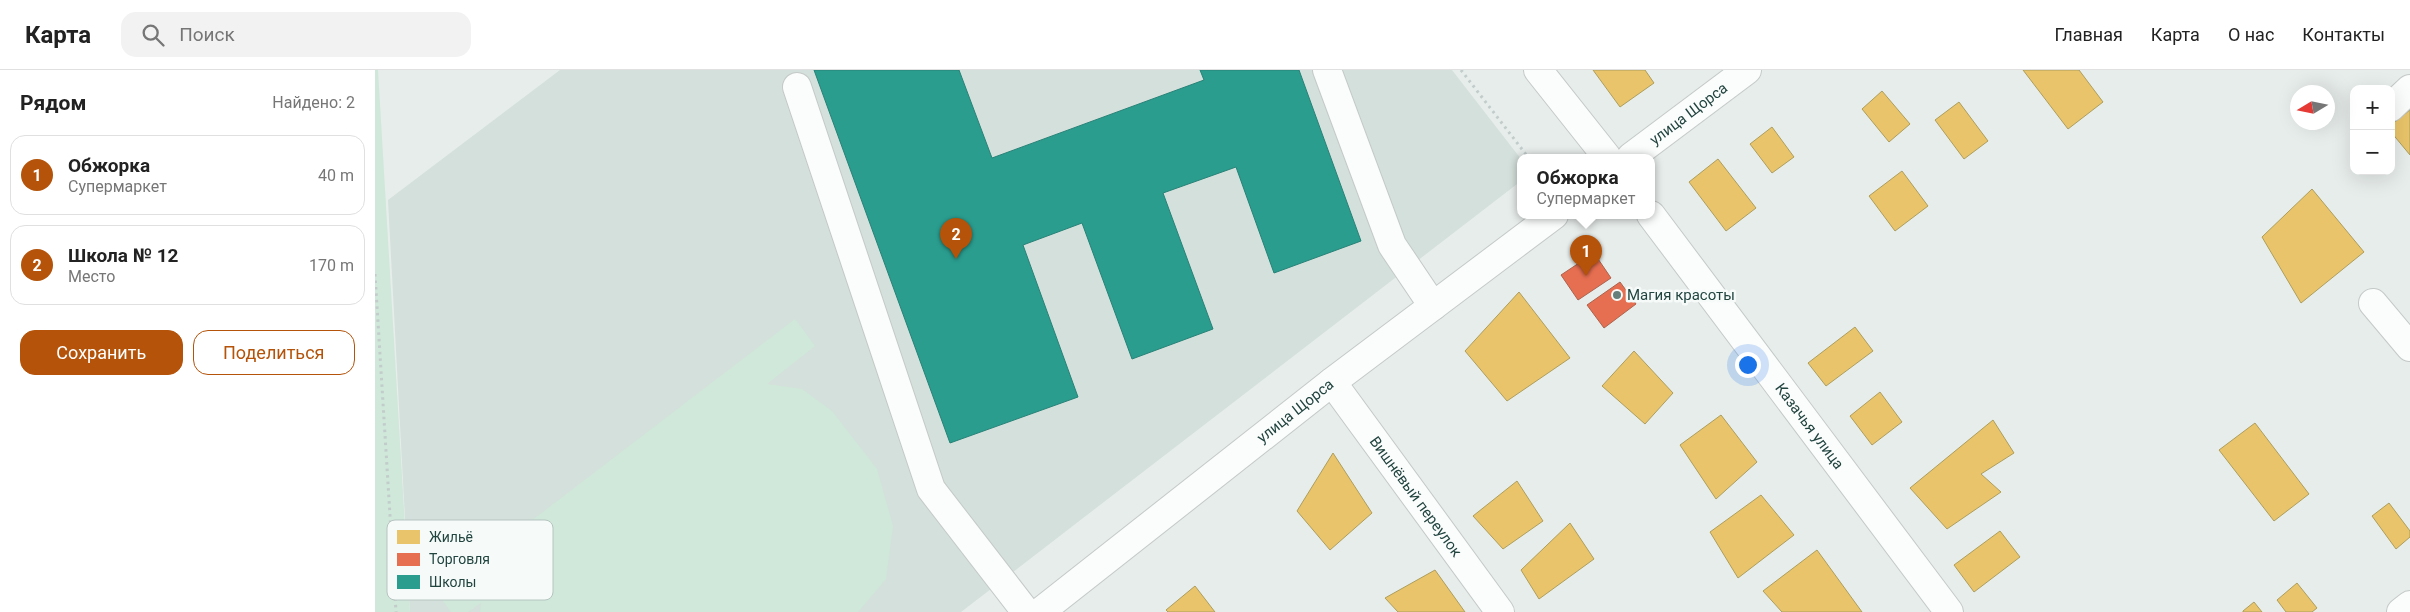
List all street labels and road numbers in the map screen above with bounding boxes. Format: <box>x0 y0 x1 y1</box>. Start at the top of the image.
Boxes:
street label: улица Щорса <box>1646 79 1731 149</box>
street label: улица Щорса <box>1253 375 1337 447</box>
street label: Казачья улица <box>1771 379 1848 473</box>
street label: Вишнёвый переулок <box>1366 433 1466 560</box>

